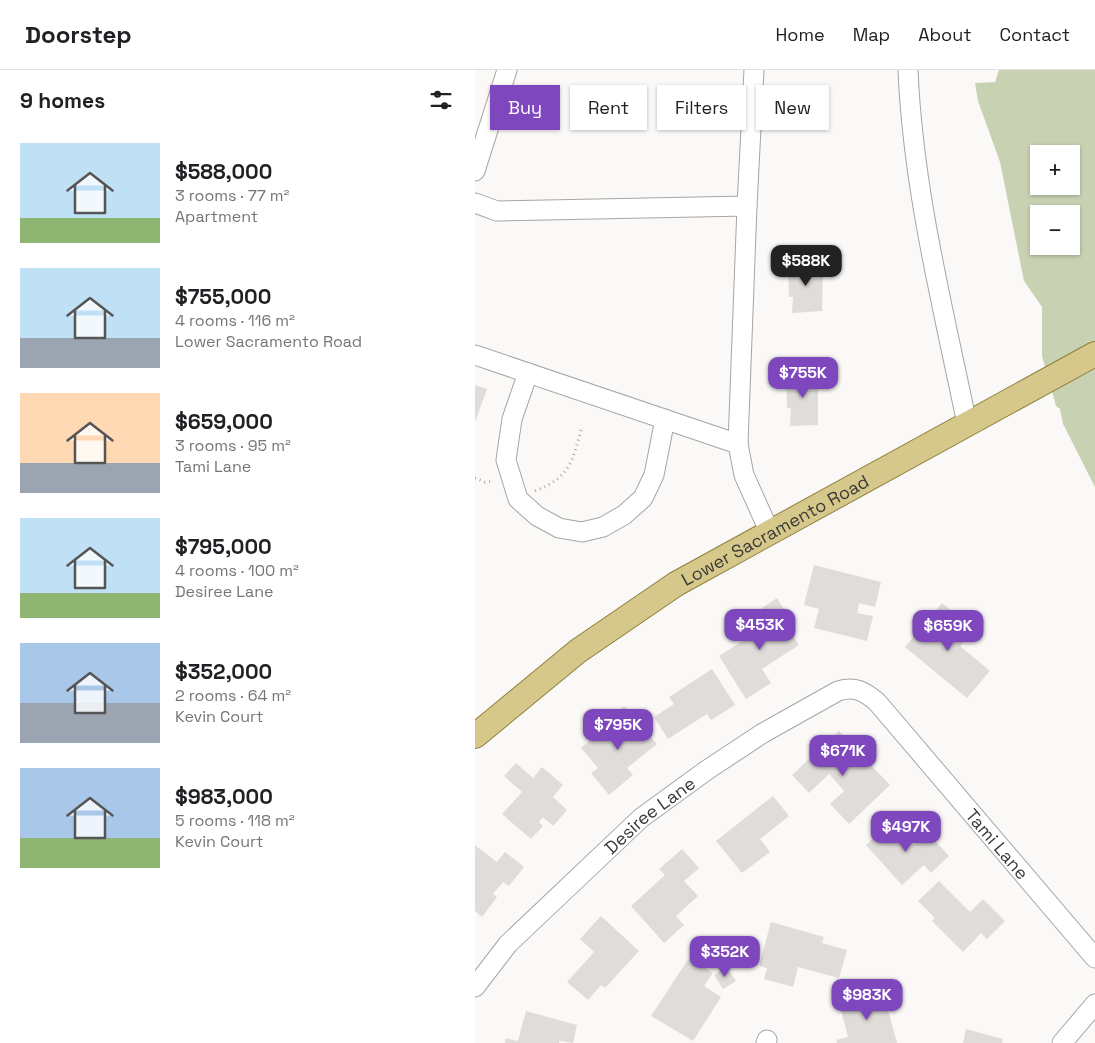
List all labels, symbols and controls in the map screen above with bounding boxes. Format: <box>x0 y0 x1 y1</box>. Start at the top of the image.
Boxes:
text: Doorstep <box>25 19 132 50</box>
text: Home <box>776 23 825 46</box>
text: Map <box>853 23 890 46</box>
text: About <box>918 23 972 46</box>
text: Contact <box>1000 23 1070 46</box>
chip: Buy <box>490 85 560 130</box>
chip: Rent <box>570 85 647 130</box>
chip: Filters <box>657 85 746 130</box>
chip: New <box>756 85 829 130</box>
icon: filters <box>427 86 455 114</box>
text: 9 homes <box>20 87 105 114</box>
map controls <box>1030 145 1080 255</box>
button: + <box>1030 145 1080 195</box>
text: $588,000 <box>175 158 272 185</box>
icon: home <box>60 163 120 223</box>
text: 3 rooms · 77 m² <box>175 185 289 206</box>
button: − <box>1030 205 1080 255</box>
text: Apartment <box>175 206 258 227</box>
pin: $588K <box>771 244 841 287</box>
text: $588K <box>782 250 830 271</box>
text: $755,000 <box>175 283 271 310</box>
icon: home <box>60 288 120 348</box>
text: 4 rooms · 116 m² <box>175 310 295 331</box>
text: Lower Sacramento Road <box>175 331 362 352</box>
pin: $755K <box>768 356 838 399</box>
text: $755K <box>779 362 827 383</box>
text: $659,000 <box>175 408 273 435</box>
icon: home <box>60 413 120 473</box>
text: 3 rooms · 95 m² <box>175 435 291 456</box>
text: Tami Lane <box>175 456 251 477</box>
street label: Lower Sacramento Road <box>677 469 873 591</box>
text: $795,000 <box>175 533 272 560</box>
icon: home <box>60 538 120 598</box>
text: 4 rooms · 100 m² <box>175 560 299 581</box>
text: Desiree Lane <box>175 581 273 602</box>
pin: $453K <box>725 608 795 651</box>
pin: $659K <box>913 610 983 652</box>
text: $453K <box>735 614 785 635</box>
text: $659K <box>923 615 973 636</box>
text: $352,000 <box>175 658 272 685</box>
icon: home <box>60 663 120 723</box>
text: 2 rooms · 64 m² <box>175 685 291 706</box>
text: Kevin Court <box>175 706 263 727</box>
pin: $795K <box>583 708 653 751</box>
text: $795K <box>594 714 642 735</box>
pin: $671K <box>808 734 878 777</box>
text: $671K <box>820 740 866 761</box>
street label: Desiree Lane <box>599 771 700 859</box>
text: $983,000 <box>175 783 273 810</box>
icon: home <box>60 788 120 848</box>
street label: Tami Lane <box>961 804 1034 884</box>
text: 5 rooms · 118 m² <box>175 810 295 831</box>
pin: $497K <box>871 810 941 853</box>
text: $497K <box>882 816 930 837</box>
text: Kevin Court <box>175 831 263 852</box>
pin: $352K <box>690 936 760 978</box>
text: $352K <box>701 941 749 962</box>
pin: $983K <box>832 978 902 1021</box>
text: $983K <box>843 984 891 1005</box>

